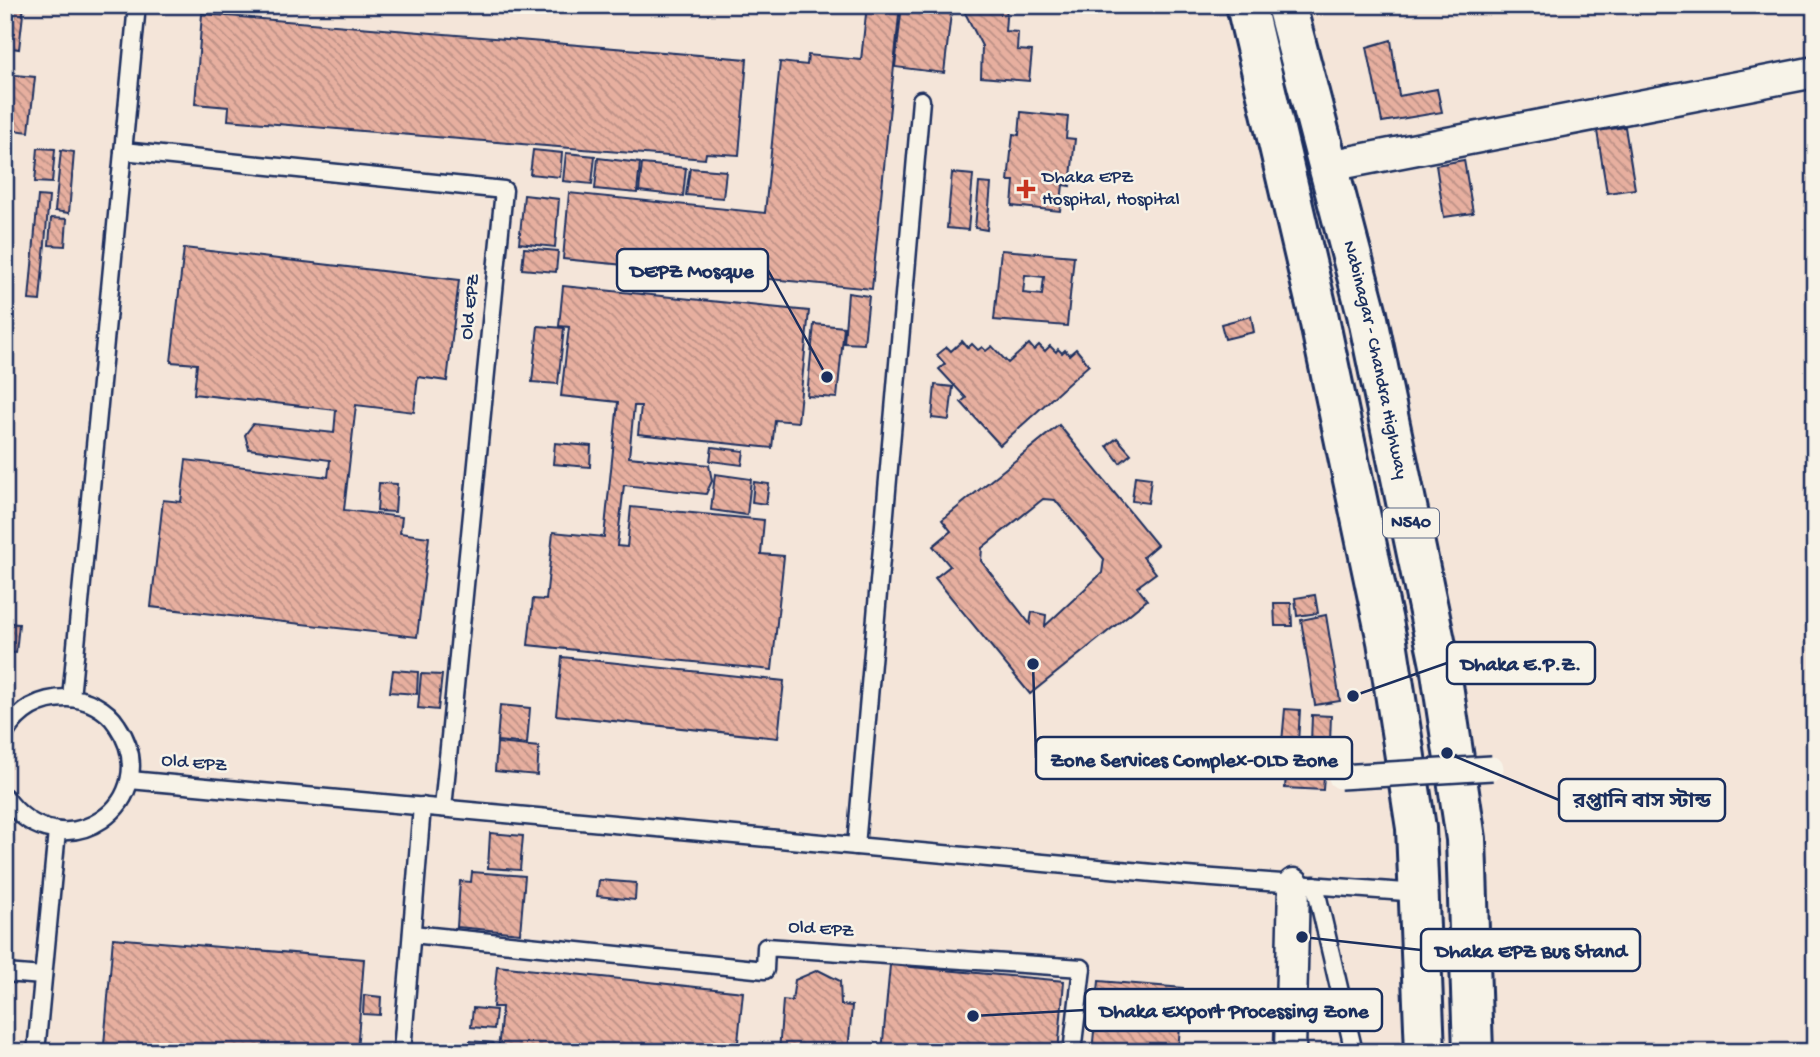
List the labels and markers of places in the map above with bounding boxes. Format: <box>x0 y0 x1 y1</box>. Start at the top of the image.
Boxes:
place label: Dhaka EPZ Hospital, Hospital <box>1040 167 1180 212</box>
marker: Dhaka EPZ Hospital, Hospital <box>1016 179 1036 199</box>
callout: DEPZ Mosque <box>617 249 768 291</box>
callout: Dhaka E.P.Z. <box>1447 642 1595 684</box>
callout: Zone Services Complex-OLD Zone <box>1036 737 1352 779</box>
callout: রপ্তানি বাস স্টান্ড <box>1559 779 1725 821</box>
callout: Dhaka EPZ Bus Stand <box>1421 929 1640 971</box>
callout: Dhaka Export Processing Zone <box>1085 989 1382 1031</box>

